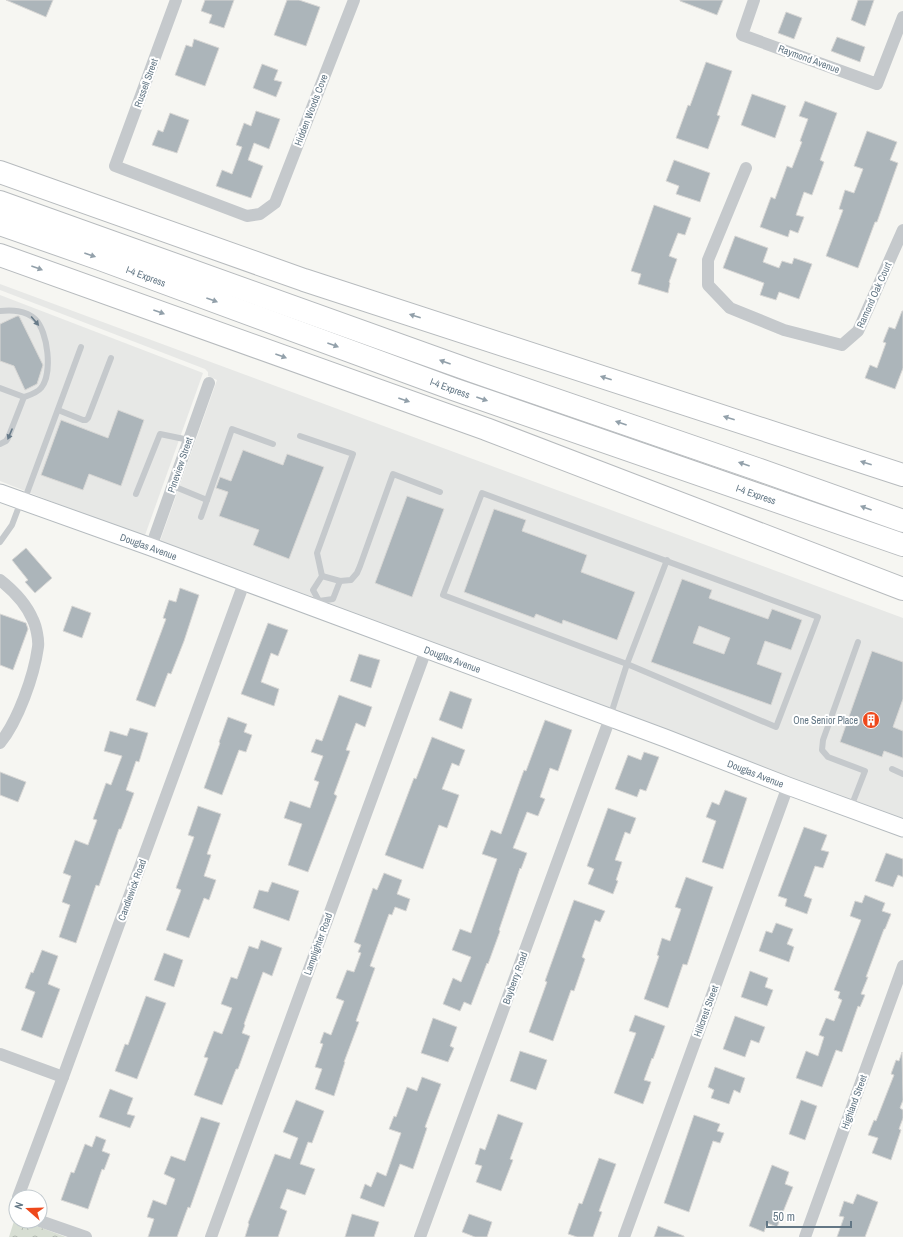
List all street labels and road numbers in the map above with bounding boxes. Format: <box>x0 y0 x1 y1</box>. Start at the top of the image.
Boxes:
street label: Raymond Avenue <box>776 42 842 76</box>
street label: Russell Street <box>131 56 161 109</box>
street label: Hidden Woods Cove <box>291 72 331 148</box>
street label: Ramond Oak Court <box>854 259 895 330</box>
street label: I-4 Express <box>124 263 168 289</box>
street label: I-4 Express <box>428 375 472 401</box>
street label: Pineview Street <box>164 435 196 494</box>
street label: I-4 Express <box>734 481 778 507</box>
street label: Douglas Avenue <box>118 530 179 563</box>
street label: Douglas Avenue <box>422 643 483 676</box>
street label: Douglas Avenue <box>725 756 786 790</box>
street label: Candlewick Road <box>115 858 149 922</box>
street label: Lamplighter Road <box>301 911 335 977</box>
street label: Bayberry Road <box>500 950 530 1006</box>
street label: Hillcrest Street <box>691 983 722 1038</box>
street label: Highland Street <box>838 1072 870 1131</box>

